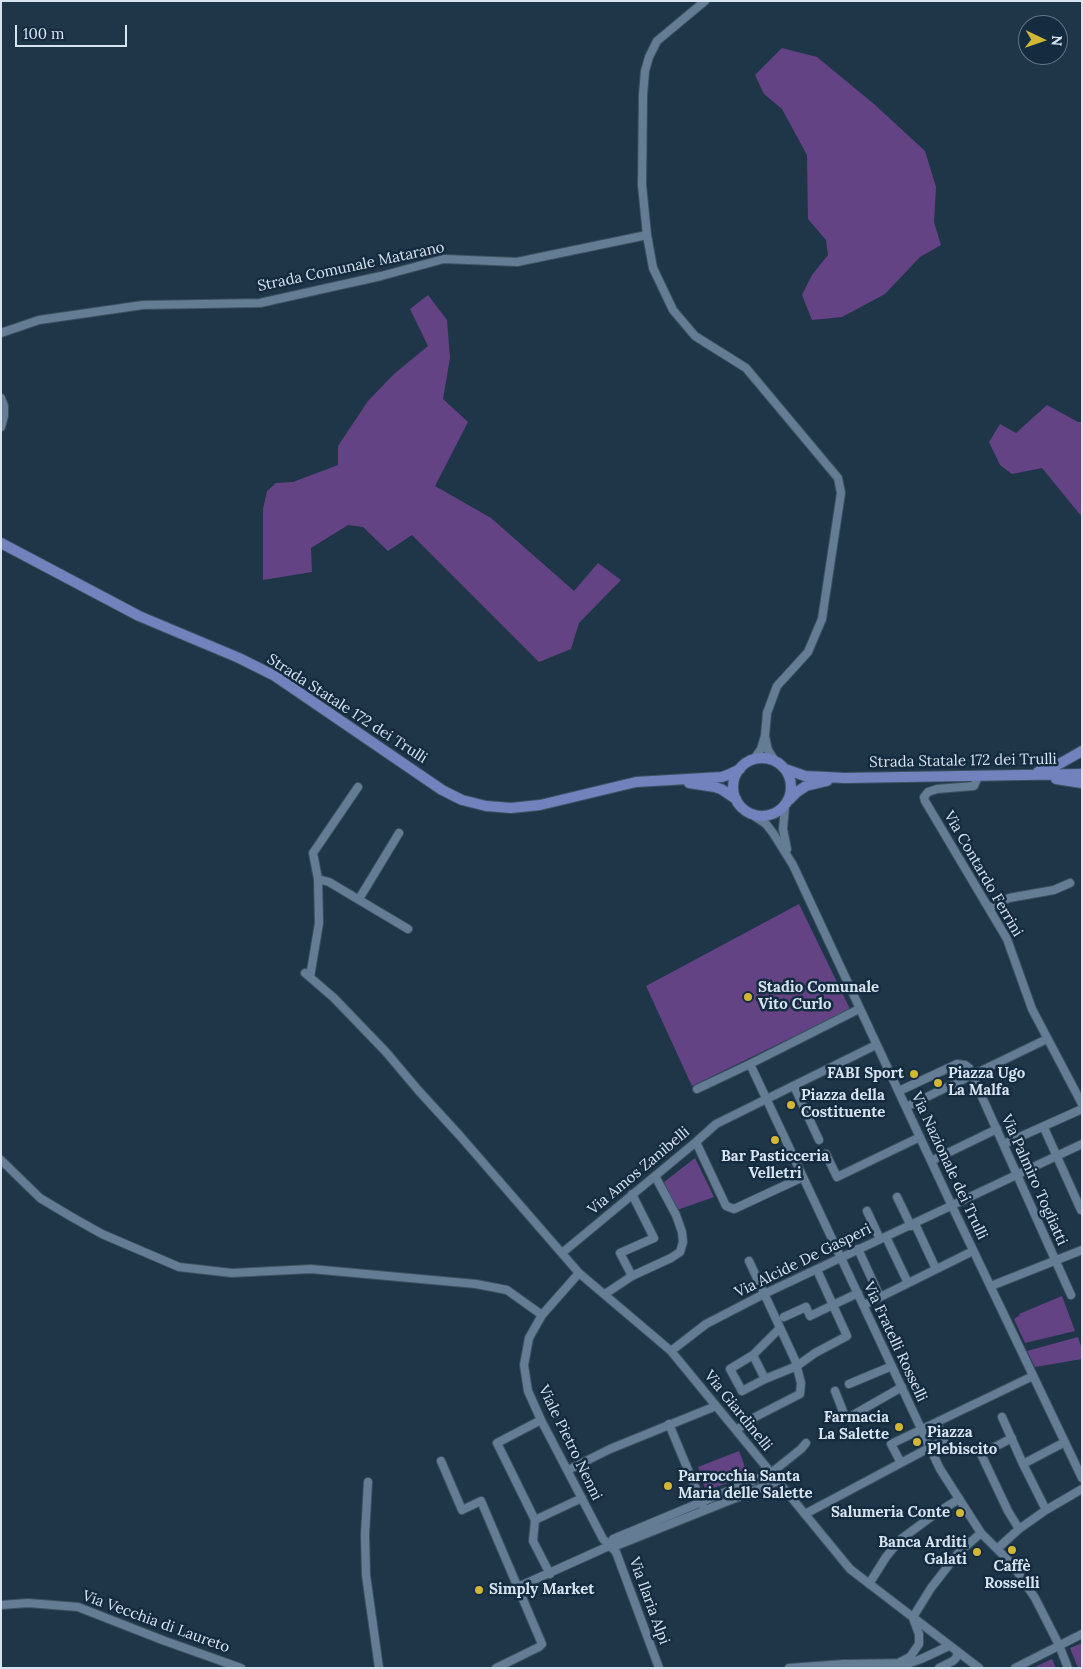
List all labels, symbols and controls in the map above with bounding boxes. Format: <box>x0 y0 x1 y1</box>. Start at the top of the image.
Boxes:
scale bar <box>18 15 130 47</box>
north arrow <box>1018 15 1068 65</box>
text: 100 m <box>23 24 64 43</box>
text: N <box>1048 35 1066 47</box>
street label: Strada Comunale Matarano <box>256 238 446 296</box>
street label: Strada Statale 172 dei Trulli <box>263 650 431 768</box>
street label: Strada Statale 172 dei Trulli <box>869 750 1057 772</box>
street label: Via Contardo Ferrini <box>940 808 1026 940</box>
place label: Stadio Comunale Vito Curlo <box>758 979 879 1014</box>
marker: Stadio Comunale Vito Curlo <box>742 991 754 1003</box>
place label: FABI Sport <box>827 1065 904 1083</box>
place label: Piazza Ugo La Malfa <box>948 1065 1025 1100</box>
marker: FABI Sport <box>908 1068 920 1080</box>
marker: Piazza Ugo La Malfa <box>932 1077 944 1089</box>
place label: Piazza della Costituente <box>801 1087 885 1122</box>
street label: Via Nazionale dei Trulli <box>907 1089 991 1243</box>
marker: Piazza della Costituente <box>785 1099 797 1111</box>
street label: Via Palmiro Togliatti <box>997 1112 1071 1248</box>
street label: Via Amos Zanibelli <box>584 1123 694 1219</box>
marker: Bar Pasticceria Velletri <box>769 1134 781 1146</box>
place label: Bar Pasticceria Velletri <box>721 1148 829 1183</box>
street label: Via Alcide De Gasperi <box>732 1220 874 1302</box>
street label: Via Fratelli Rosselli <box>859 1279 931 1405</box>
street label: Via Giardinelli <box>700 1367 776 1455</box>
street label: Viale Pietro Nenni <box>534 1383 606 1503</box>
place label: Farmacia La Salette <box>818 1409 889 1444</box>
marker: Farmacia La Salette <box>893 1421 905 1433</box>
place label: Piazza Plebiscito <box>927 1424 997 1459</box>
marker: Piazza Plebiscito <box>911 1436 923 1448</box>
place label: Parrocchia Santa Maria delle Salette <box>678 1468 813 1503</box>
marker: Parrocchia Santa Maria delle Salette <box>662 1480 674 1492</box>
place label: Salumeria Conte <box>831 1504 950 1522</box>
marker: Salumeria Conte <box>954 1507 966 1519</box>
place label: Banca Arditi Galati <box>878 1534 967 1569</box>
marker: Caffè Rosselli <box>1006 1544 1018 1556</box>
marker: Banca Arditi Galati <box>971 1546 983 1558</box>
street label: Via Ilaria Alpi <box>625 1555 673 1647</box>
place label: Caffè Rosselli <box>984 1558 1040 1593</box>
place label: Simply Market <box>489 1581 594 1599</box>
marker: Simply Market <box>473 1584 485 1596</box>
street label: Via Vecchia di Laureto <box>80 1587 232 1657</box>

